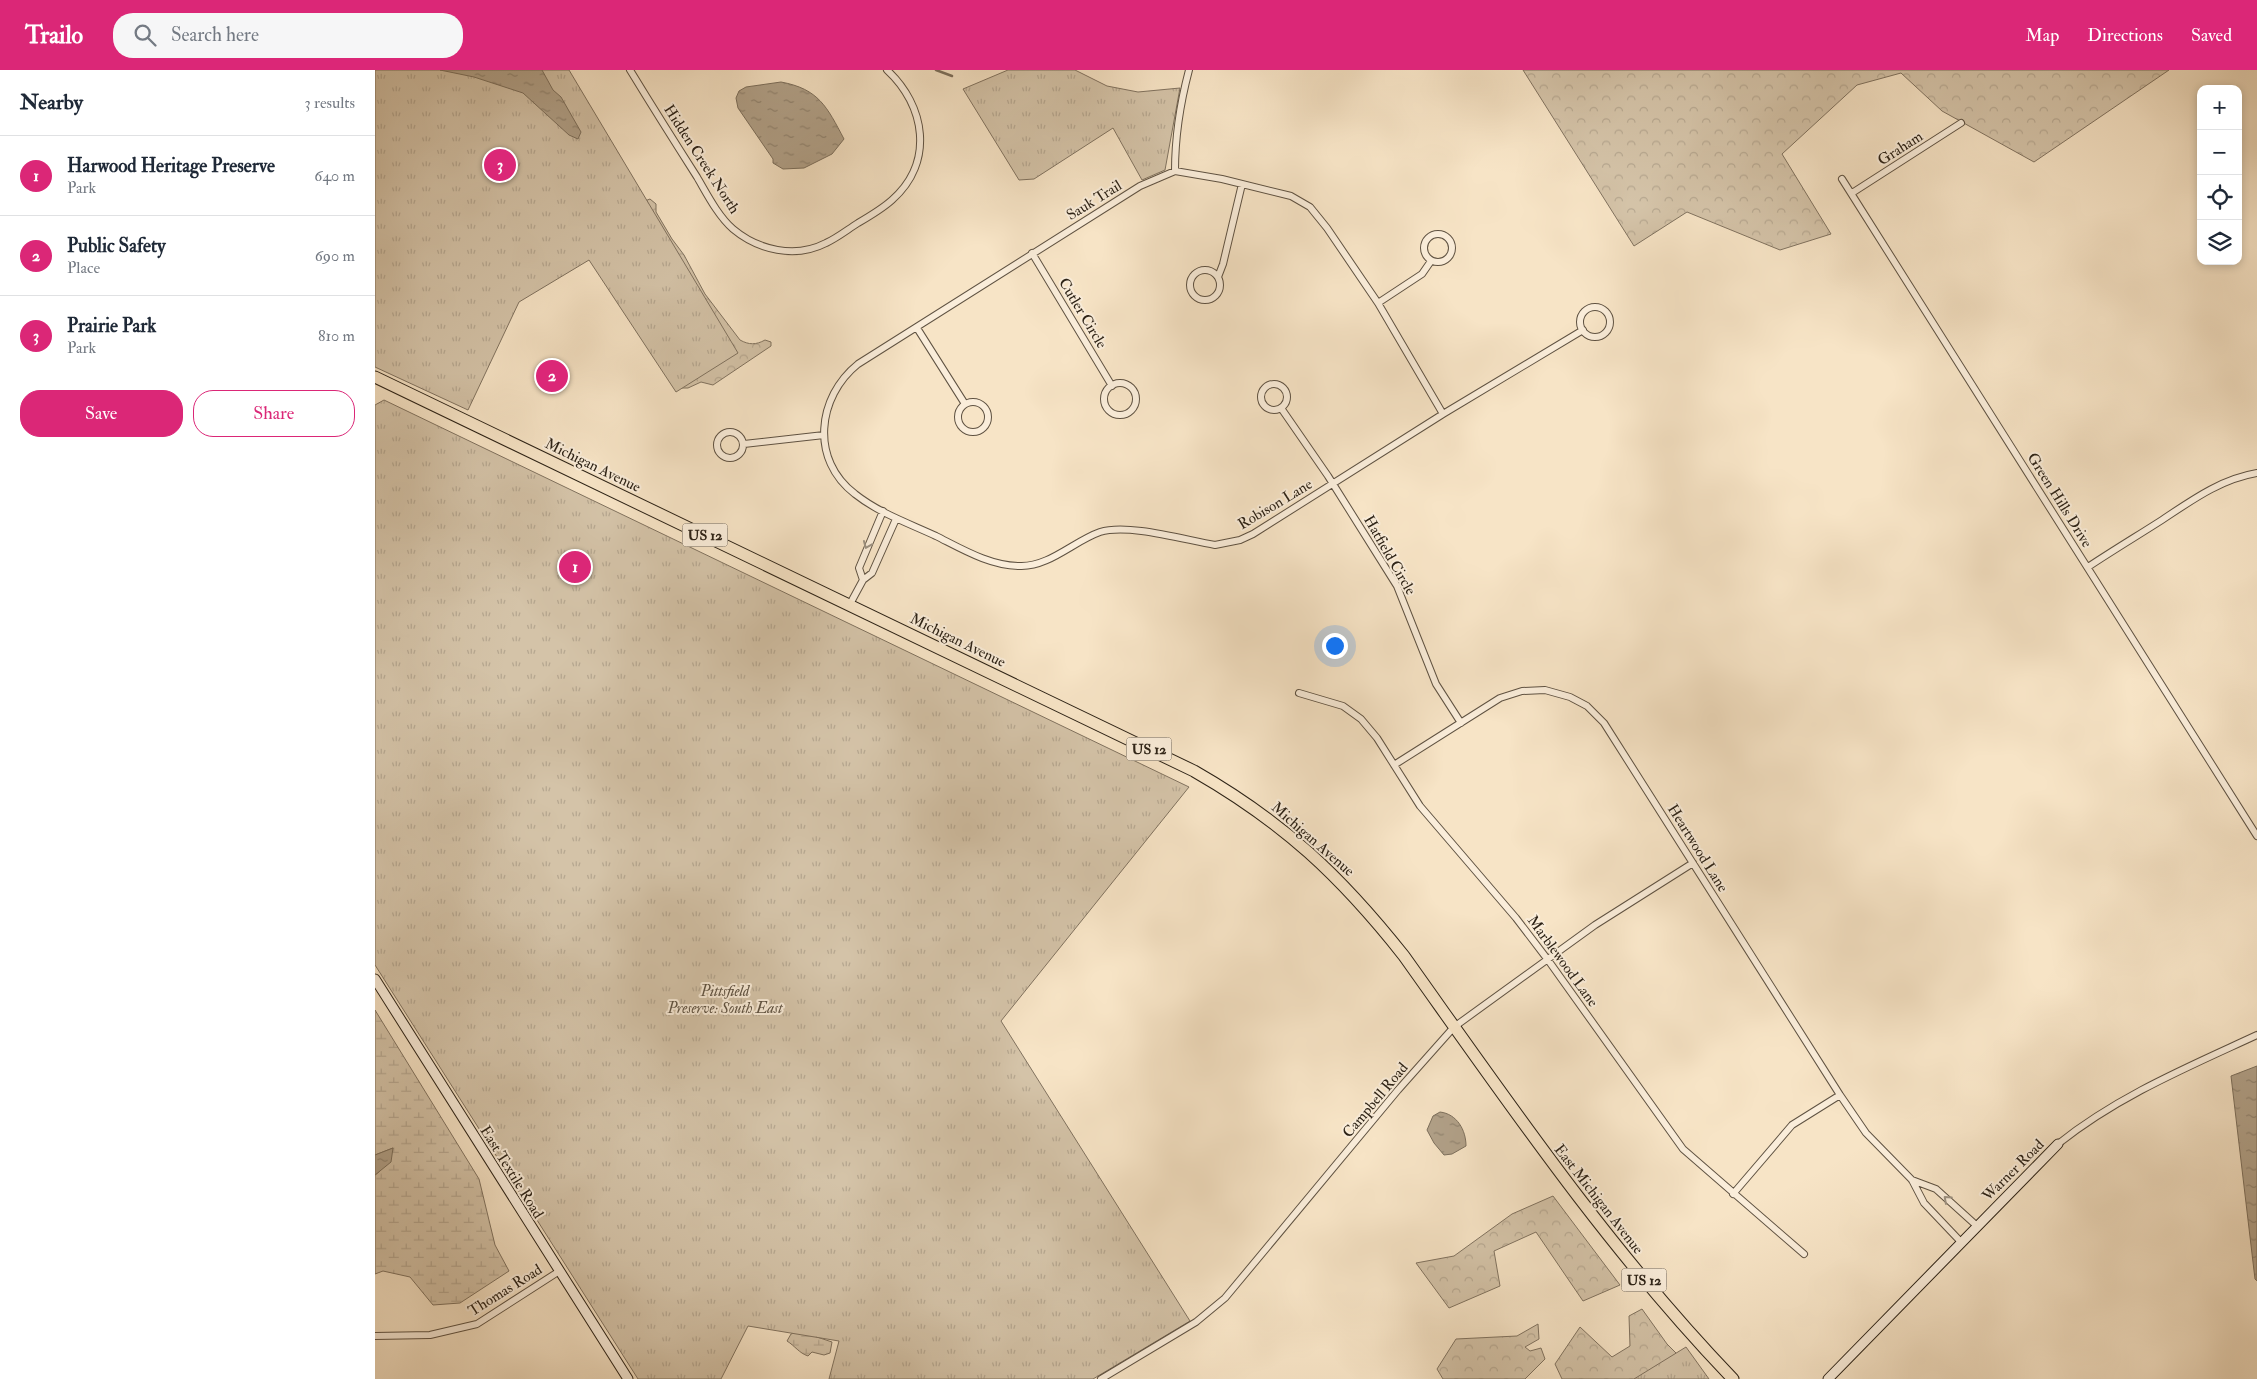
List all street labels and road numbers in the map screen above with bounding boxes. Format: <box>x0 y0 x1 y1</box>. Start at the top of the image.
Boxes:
street label: Hidden Creek North <box>659 101 744 217</box>
street label: Graham <box>1874 127 1927 170</box>
street label: Sauk Trail <box>1063 176 1126 225</box>
street label: Cutler Circle <box>1054 275 1111 352</box>
street label: Michigan Avenue <box>542 434 644 497</box>
street label: Green Hills Drive <box>2023 449 2096 551</box>
street label: Robison Lane <box>1235 475 1316 534</box>
street label: Hatfield Circle <box>1359 512 1420 598</box>
road number: US 12 <box>683 524 727 546</box>
street label: Michigan Avenue <box>907 609 1009 672</box>
road number: US 12 <box>1127 738 1171 761</box>
street label: Michigan Avenue <box>1267 798 1358 881</box>
street label: Heartwood Lane <box>1663 801 1732 896</box>
street label: Marblewood Lane <box>1523 912 1602 1011</box>
street label: Campbell Road <box>1339 1058 1413 1142</box>
street label: East Textile Road <box>476 1122 548 1223</box>
street label: Warner Road <box>1978 1135 2049 1206</box>
street label: East Michigan Avenue <box>1550 1141 1647 1258</box>
street label: Thomas Road <box>465 1260 546 1321</box>
road number: US 12 <box>1621 1268 1667 1292</box>

